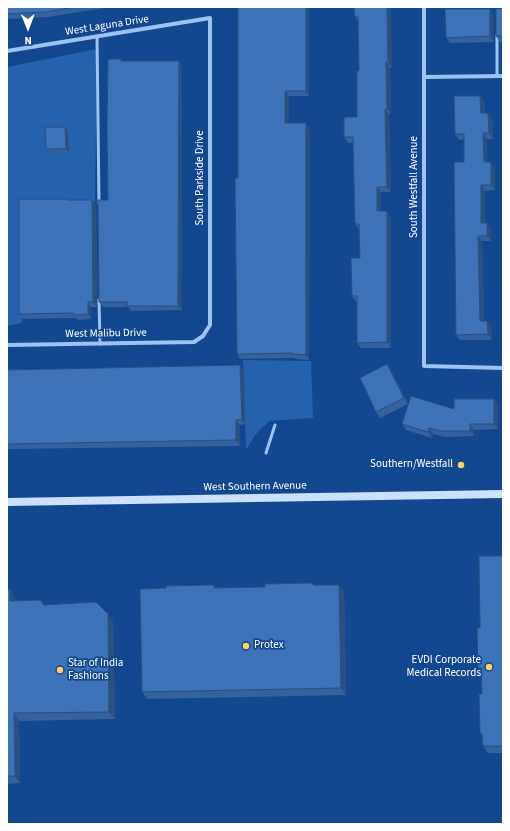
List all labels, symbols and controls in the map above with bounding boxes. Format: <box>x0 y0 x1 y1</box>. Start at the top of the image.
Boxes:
north arrow <box>8 8 48 48</box>
street label: West Laguna Drive <box>64 13 150 39</box>
text: N <box>24 33 32 48</box>
street label: South Parkside Drive <box>194 130 208 226</box>
street label: South Westfall Avenue <box>408 136 422 238</box>
street label: West Malibu Drive <box>65 327 147 341</box>
place label: Southern/Westfall <box>370 458 453 472</box>
marker: Southern/Westfall <box>456 460 466 470</box>
street label: West Southern Avenue <box>203 479 307 495</box>
place label: Protex <box>254 639 284 653</box>
marker: Protex <box>241 641 251 651</box>
place label: EVDI Corporate Medical Records <box>407 654 481 680</box>
place label: Star of India Fashions <box>68 657 123 683</box>
marker: EVDI Corporate Medical Records <box>484 662 494 672</box>
marker: Star of India Fashions <box>55 665 65 675</box>

